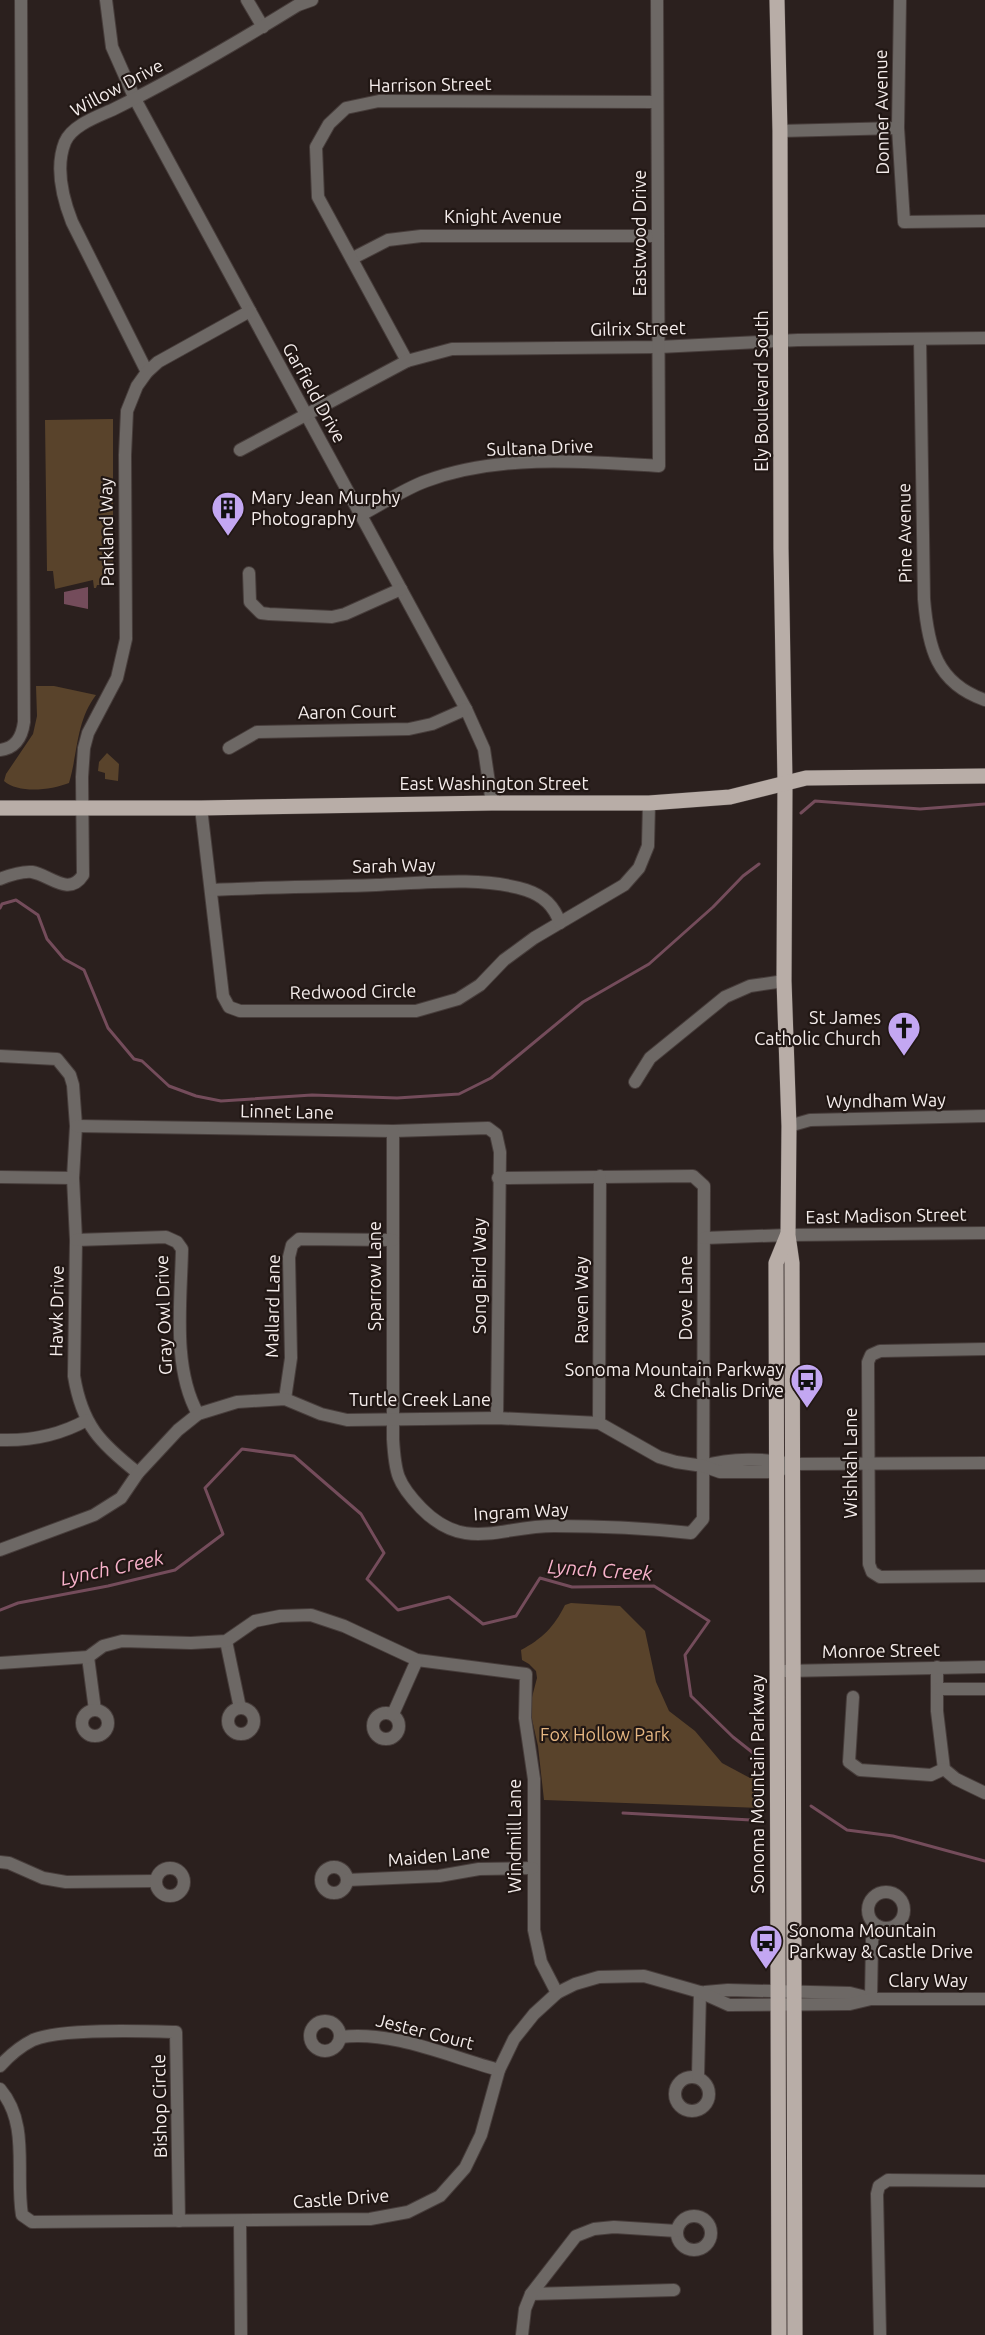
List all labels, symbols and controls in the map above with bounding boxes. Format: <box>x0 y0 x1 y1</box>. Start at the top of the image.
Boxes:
street label: Donner Avenue <box>870 49 892 175</box>
street label: Willow Drive <box>67 54 166 120</box>
street label: Harrison Street <box>368 73 492 95</box>
street label: Eastwood Drive <box>629 170 649 296</box>
street label: Knight Avenue <box>444 206 562 226</box>
street label: Ely Boulevard South <box>751 310 771 472</box>
street label: Gilrix Street <box>590 317 686 339</box>
street label: Garfield Drive <box>279 339 351 446</box>
street label: Sultana Drive <box>486 435 594 459</box>
street label: Parkland Way <box>95 477 117 587</box>
street label: Pine Avenue <box>893 483 915 583</box>
place label: Mary Jean Murphy Photography <box>251 487 401 528</box>
building icon: Mary Jean Murphy Photography <box>210 490 246 537</box>
street label: Aaron Court <box>298 700 396 722</box>
street label: East Washington Street <box>399 773 589 793</box>
street label: Sarah Way <box>352 854 436 876</box>
street label: Redwood Circle <box>290 980 416 1002</box>
place label: St James Catholic Church <box>754 1007 881 1048</box>
church icon: St James Catholic Church <box>886 1010 922 1057</box>
street label: Wyndham Way <box>826 1089 946 1111</box>
street label: Linnet Lane <box>240 1100 334 1122</box>
street label: East Madison Street <box>805 1204 967 1226</box>
street label: Song Bird Way <box>469 1218 489 1334</box>
street label: Sparrow Lane <box>364 1221 384 1331</box>
street label: Mallard Lane <box>261 1254 283 1358</box>
street label: Gray Owl Drive <box>151 1255 175 1375</box>
street label: Raven Way <box>571 1256 591 1344</box>
street label: Dove Lane <box>675 1256 695 1340</box>
street label: Hawk Drive <box>45 1265 67 1357</box>
place label: Sonoma Mountain Parkway & Chehalis Drive <box>565 1359 784 1400</box>
bus stop icon: Sonoma Mountain Parkway & Chehalis Drive <box>789 1362 825 1409</box>
street label: Turtle Creek Lane <box>349 1389 491 1409</box>
street label: Wishkah Lane <box>840 1408 860 1518</box>
street label: Ingram Way <box>473 1499 569 1523</box>
water label: Lynch Creek <box>58 1545 166 1590</box>
water label: Lynch Creek <box>547 1554 654 1585</box>
street label: Monroe Street <box>822 1639 940 1661</box>
street label: Sonoma Mountain Parkway <box>747 1674 767 1894</box>
park label: Fox Hollow Park <box>540 1724 670 1744</box>
street label: Windmill Lane <box>504 1779 524 1893</box>
street label: Maiden Lane <box>387 1841 491 1869</box>
place label: Sonoma Mountain Parkway & Castle Drive <box>789 1920 973 1961</box>
bus stop icon: Sonoma Mountain Parkway & Castle Drive <box>748 1923 784 1970</box>
street label: Clary Way <box>888 1970 968 1990</box>
street label: Jester Court <box>374 2009 476 2053</box>
street label: Bishop Circle <box>148 2054 170 2158</box>
street label: Castle Drive <box>292 2185 390 2211</box>

